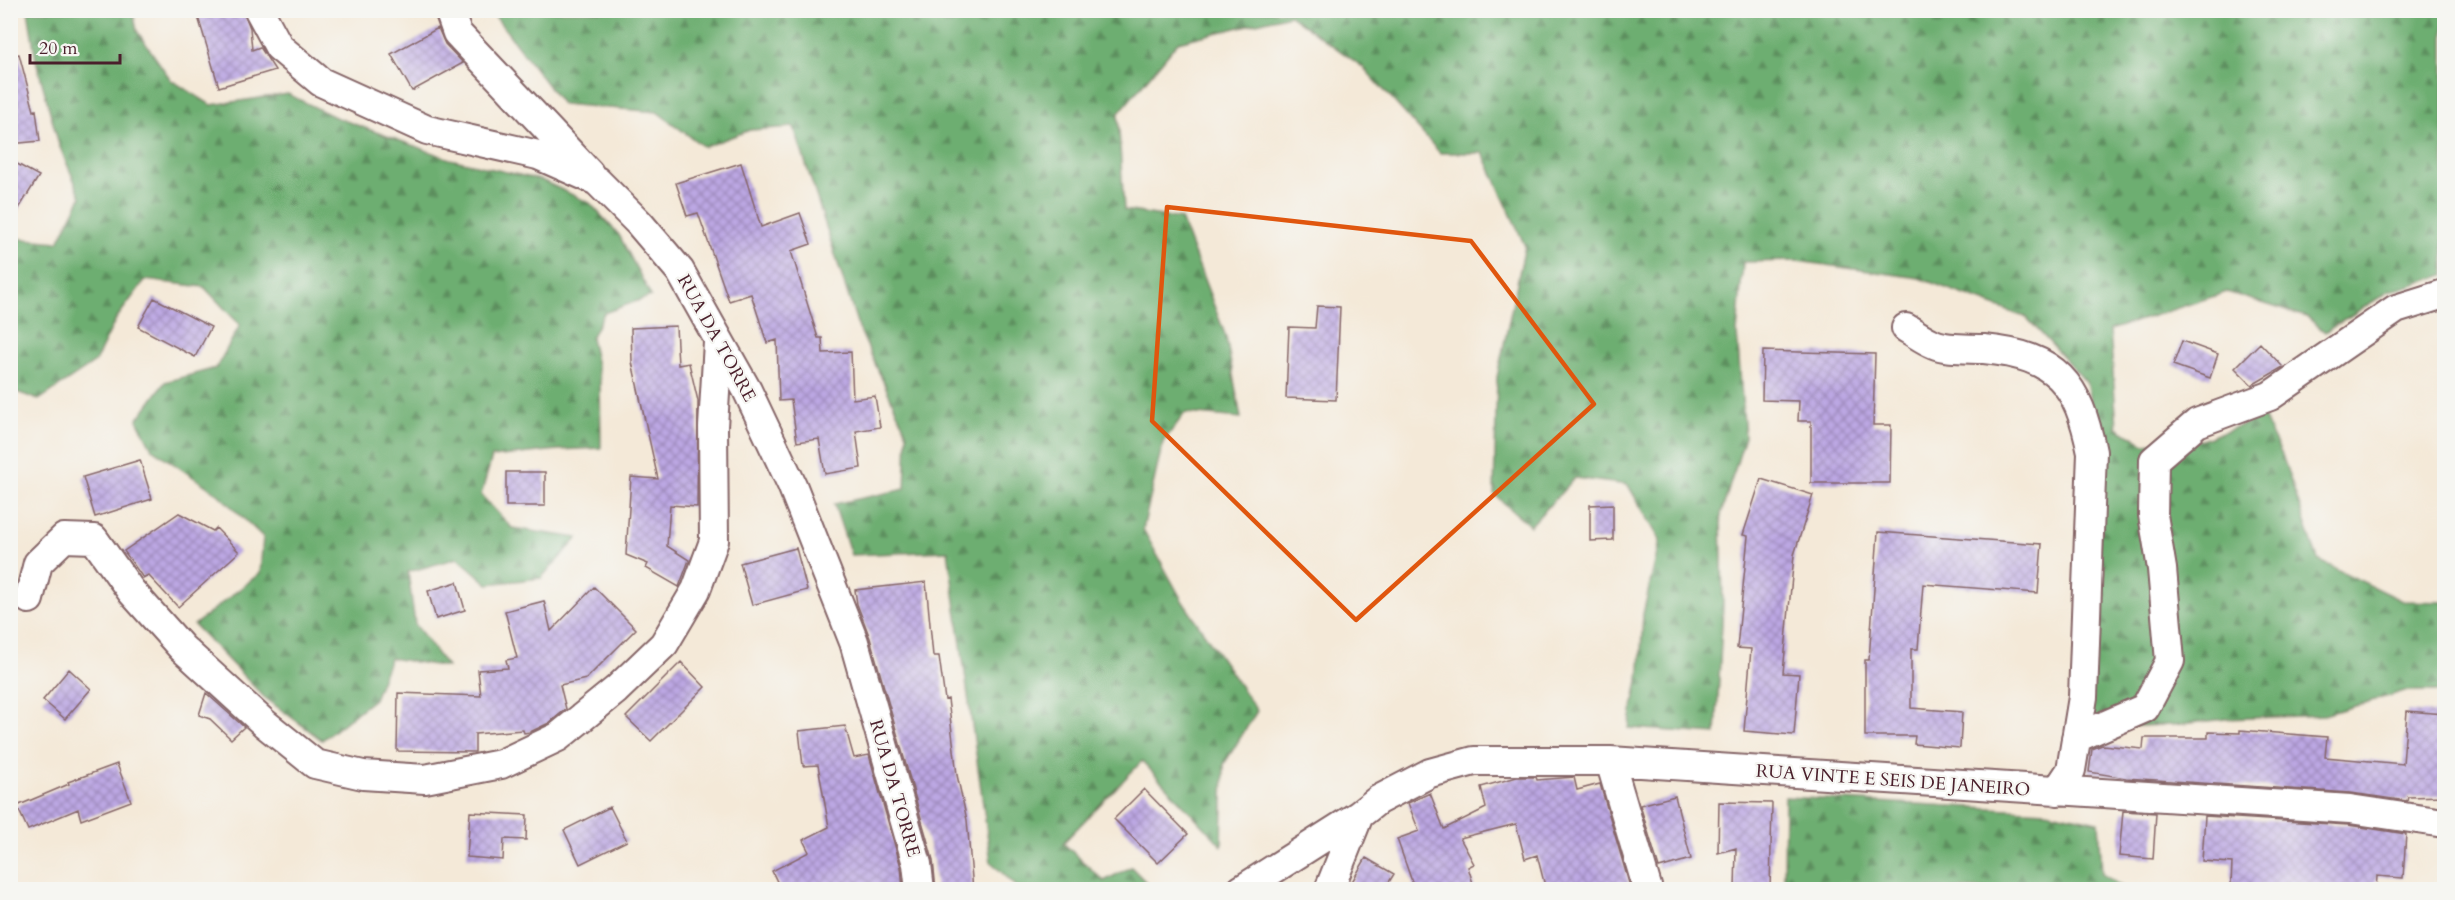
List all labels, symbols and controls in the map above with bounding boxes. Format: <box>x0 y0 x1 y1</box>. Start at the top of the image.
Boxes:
scale bar <box>30 27 120 65</box>
text: 20 m <box>39 36 78 61</box>
street label: RUA DA TORRE <box>671 270 762 406</box>
street label: RUA DA TORRE <box>863 716 926 860</box>
street label: RUA VINTE E SEIS DE JANEIRO <box>1755 758 2031 803</box>

